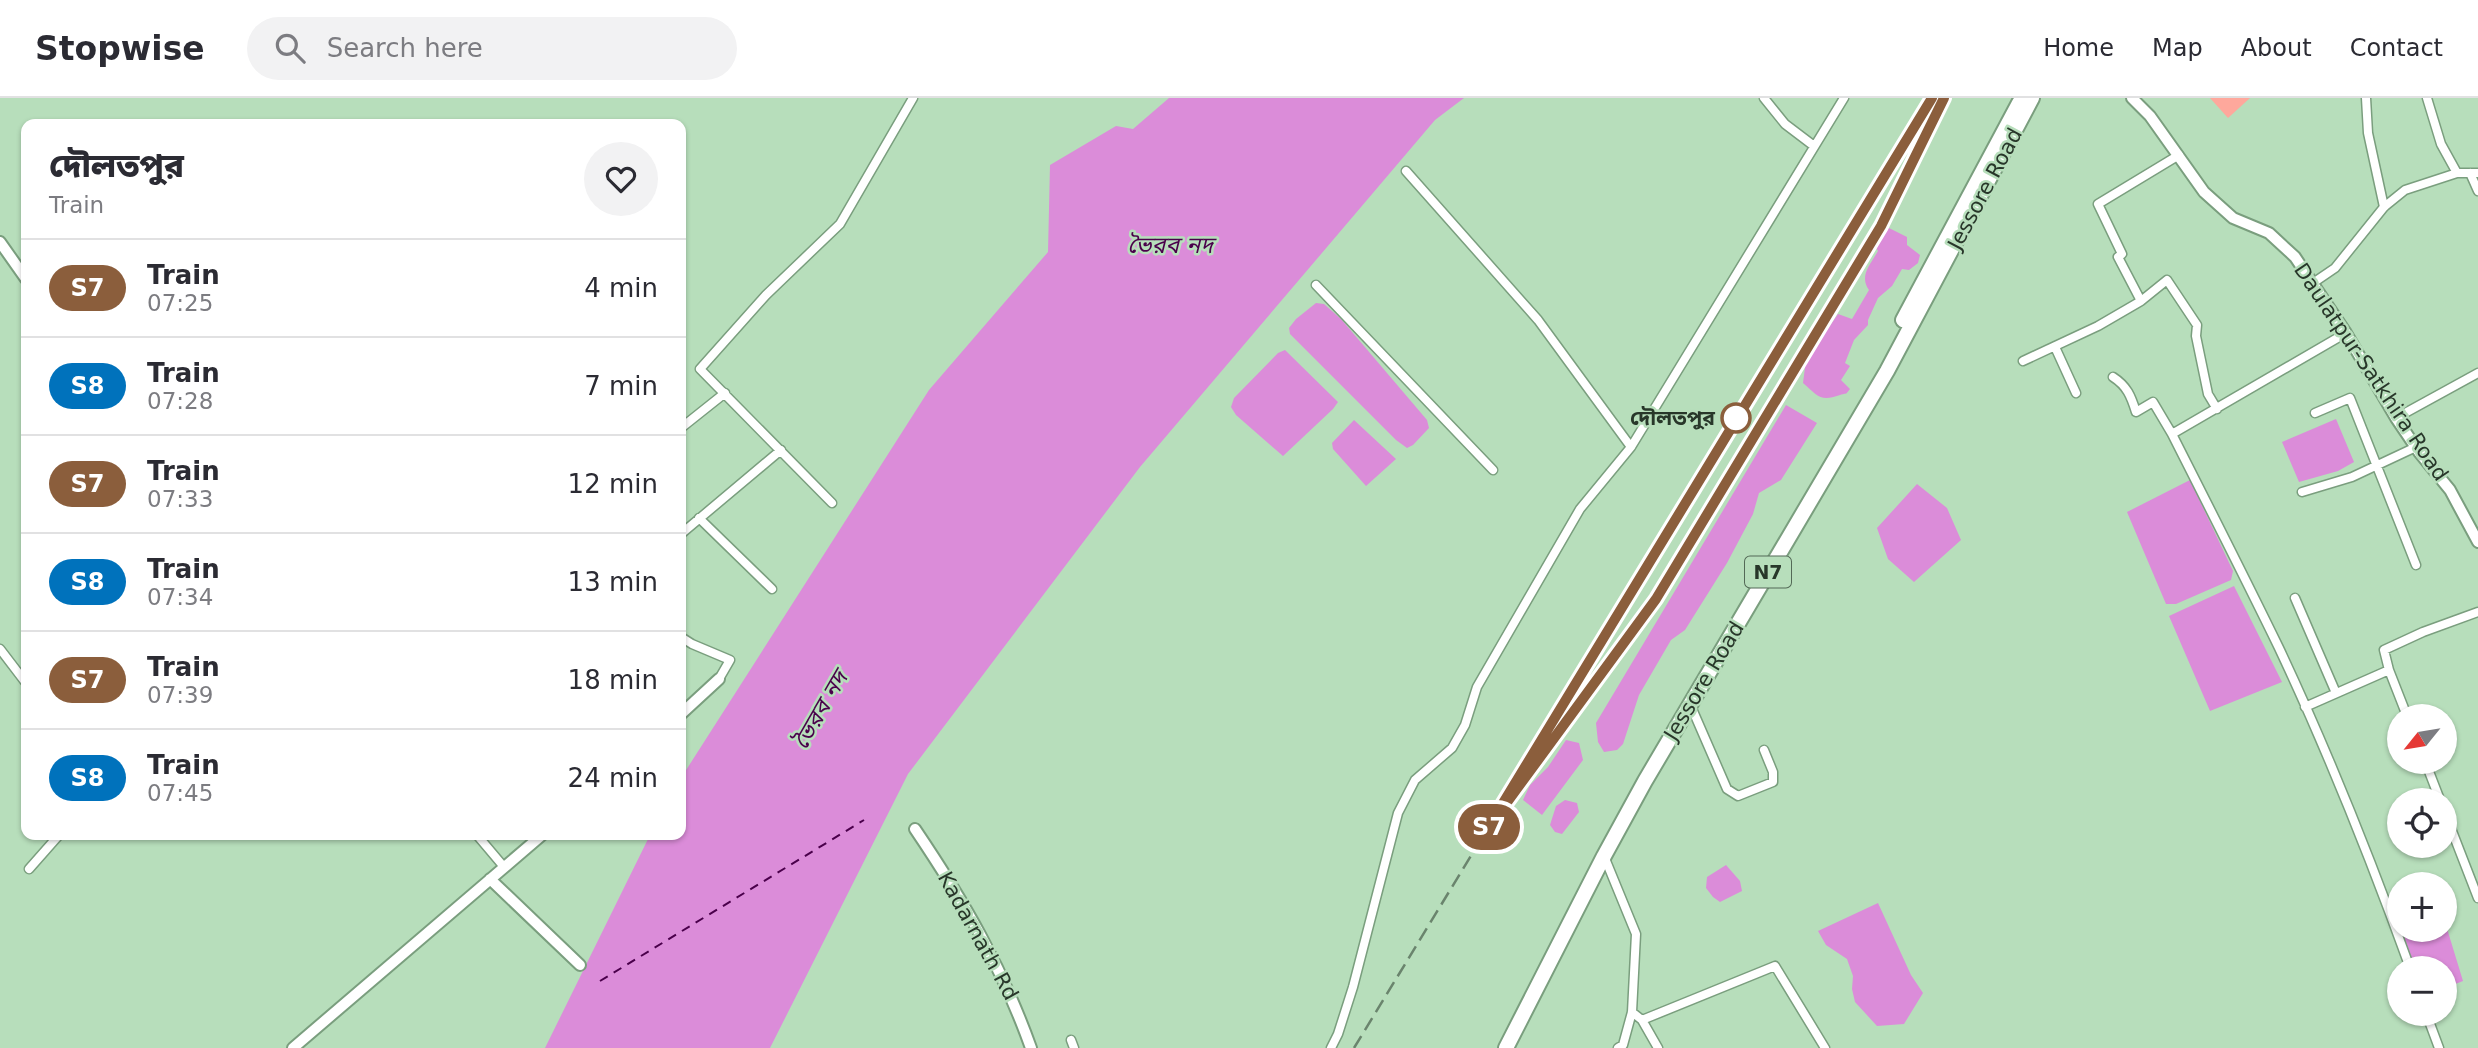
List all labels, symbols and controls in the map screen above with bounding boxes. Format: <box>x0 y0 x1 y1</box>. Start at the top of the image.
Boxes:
search box <box>247 17 737 80</box>
text: Stopwise <box>35 29 205 68</box>
icon: search <box>271 29 309 67</box>
text: Search here <box>327 33 483 63</box>
text: Home <box>2043 34 2114 62</box>
text: Map <box>2152 34 2203 62</box>
text: About <box>2241 34 2312 62</box>
text: Contact <box>2350 34 2443 62</box>
street label: Jessore Road <box>1942 124 2027 256</box>
button: heart <box>584 142 658 216</box>
text: দৌলতপুর <box>49 146 184 185</box>
text: Train <box>49 192 104 218</box>
water label: ভৈরব নদ <box>1127 232 1217 258</box>
street label: Daulatpur-Satkhira Road <box>2289 259 2453 485</box>
text: Train <box>147 260 220 290</box>
text: 4 min <box>584 273 658 303</box>
text: S7 <box>71 274 104 302</box>
text: 07:25 <box>147 290 213 316</box>
text: Train <box>147 358 220 388</box>
text: 7 min <box>584 371 658 401</box>
text: S8 <box>71 372 104 400</box>
text: 07:28 <box>147 388 213 414</box>
marker: দৌলতপুর <box>1721 403 1751 433</box>
place label: দৌলতপুর <box>1630 406 1715 430</box>
text: Train <box>147 456 220 486</box>
text: 12 min <box>568 469 658 499</box>
text: S7 <box>71 470 104 498</box>
text: 07:33 <box>147 486 213 512</box>
text: Train <box>147 554 220 584</box>
road number: N7 <box>1745 556 1791 587</box>
text: 13 min <box>568 567 658 597</box>
text: S8 <box>71 568 104 596</box>
text: 07:34 <box>147 584 213 610</box>
street label: Jessore Road <box>1658 617 1749 746</box>
text: Train <box>147 652 220 682</box>
water label: ভৈরব নদ <box>787 663 855 754</box>
text: 18 min <box>568 665 658 695</box>
text: S7 <box>71 666 104 694</box>
text: 07:39 <box>147 682 213 708</box>
north arrow <box>2387 704 2457 774</box>
map controls <box>2387 704 2457 1026</box>
text: Train <box>147 750 220 780</box>
text: 24 min <box>568 763 658 793</box>
text: S8 <box>71 764 104 792</box>
text: 07:45 <box>147 780 213 806</box>
button: locate <box>2387 788 2457 858</box>
line badge: S7 <box>1458 804 1520 850</box>
text: S7 <box>1472 813 1506 841</box>
street label: Kadarnath Rd <box>933 868 1023 1004</box>
button: + <box>2387 872 2457 942</box>
button: − <box>2387 956 2457 1026</box>

